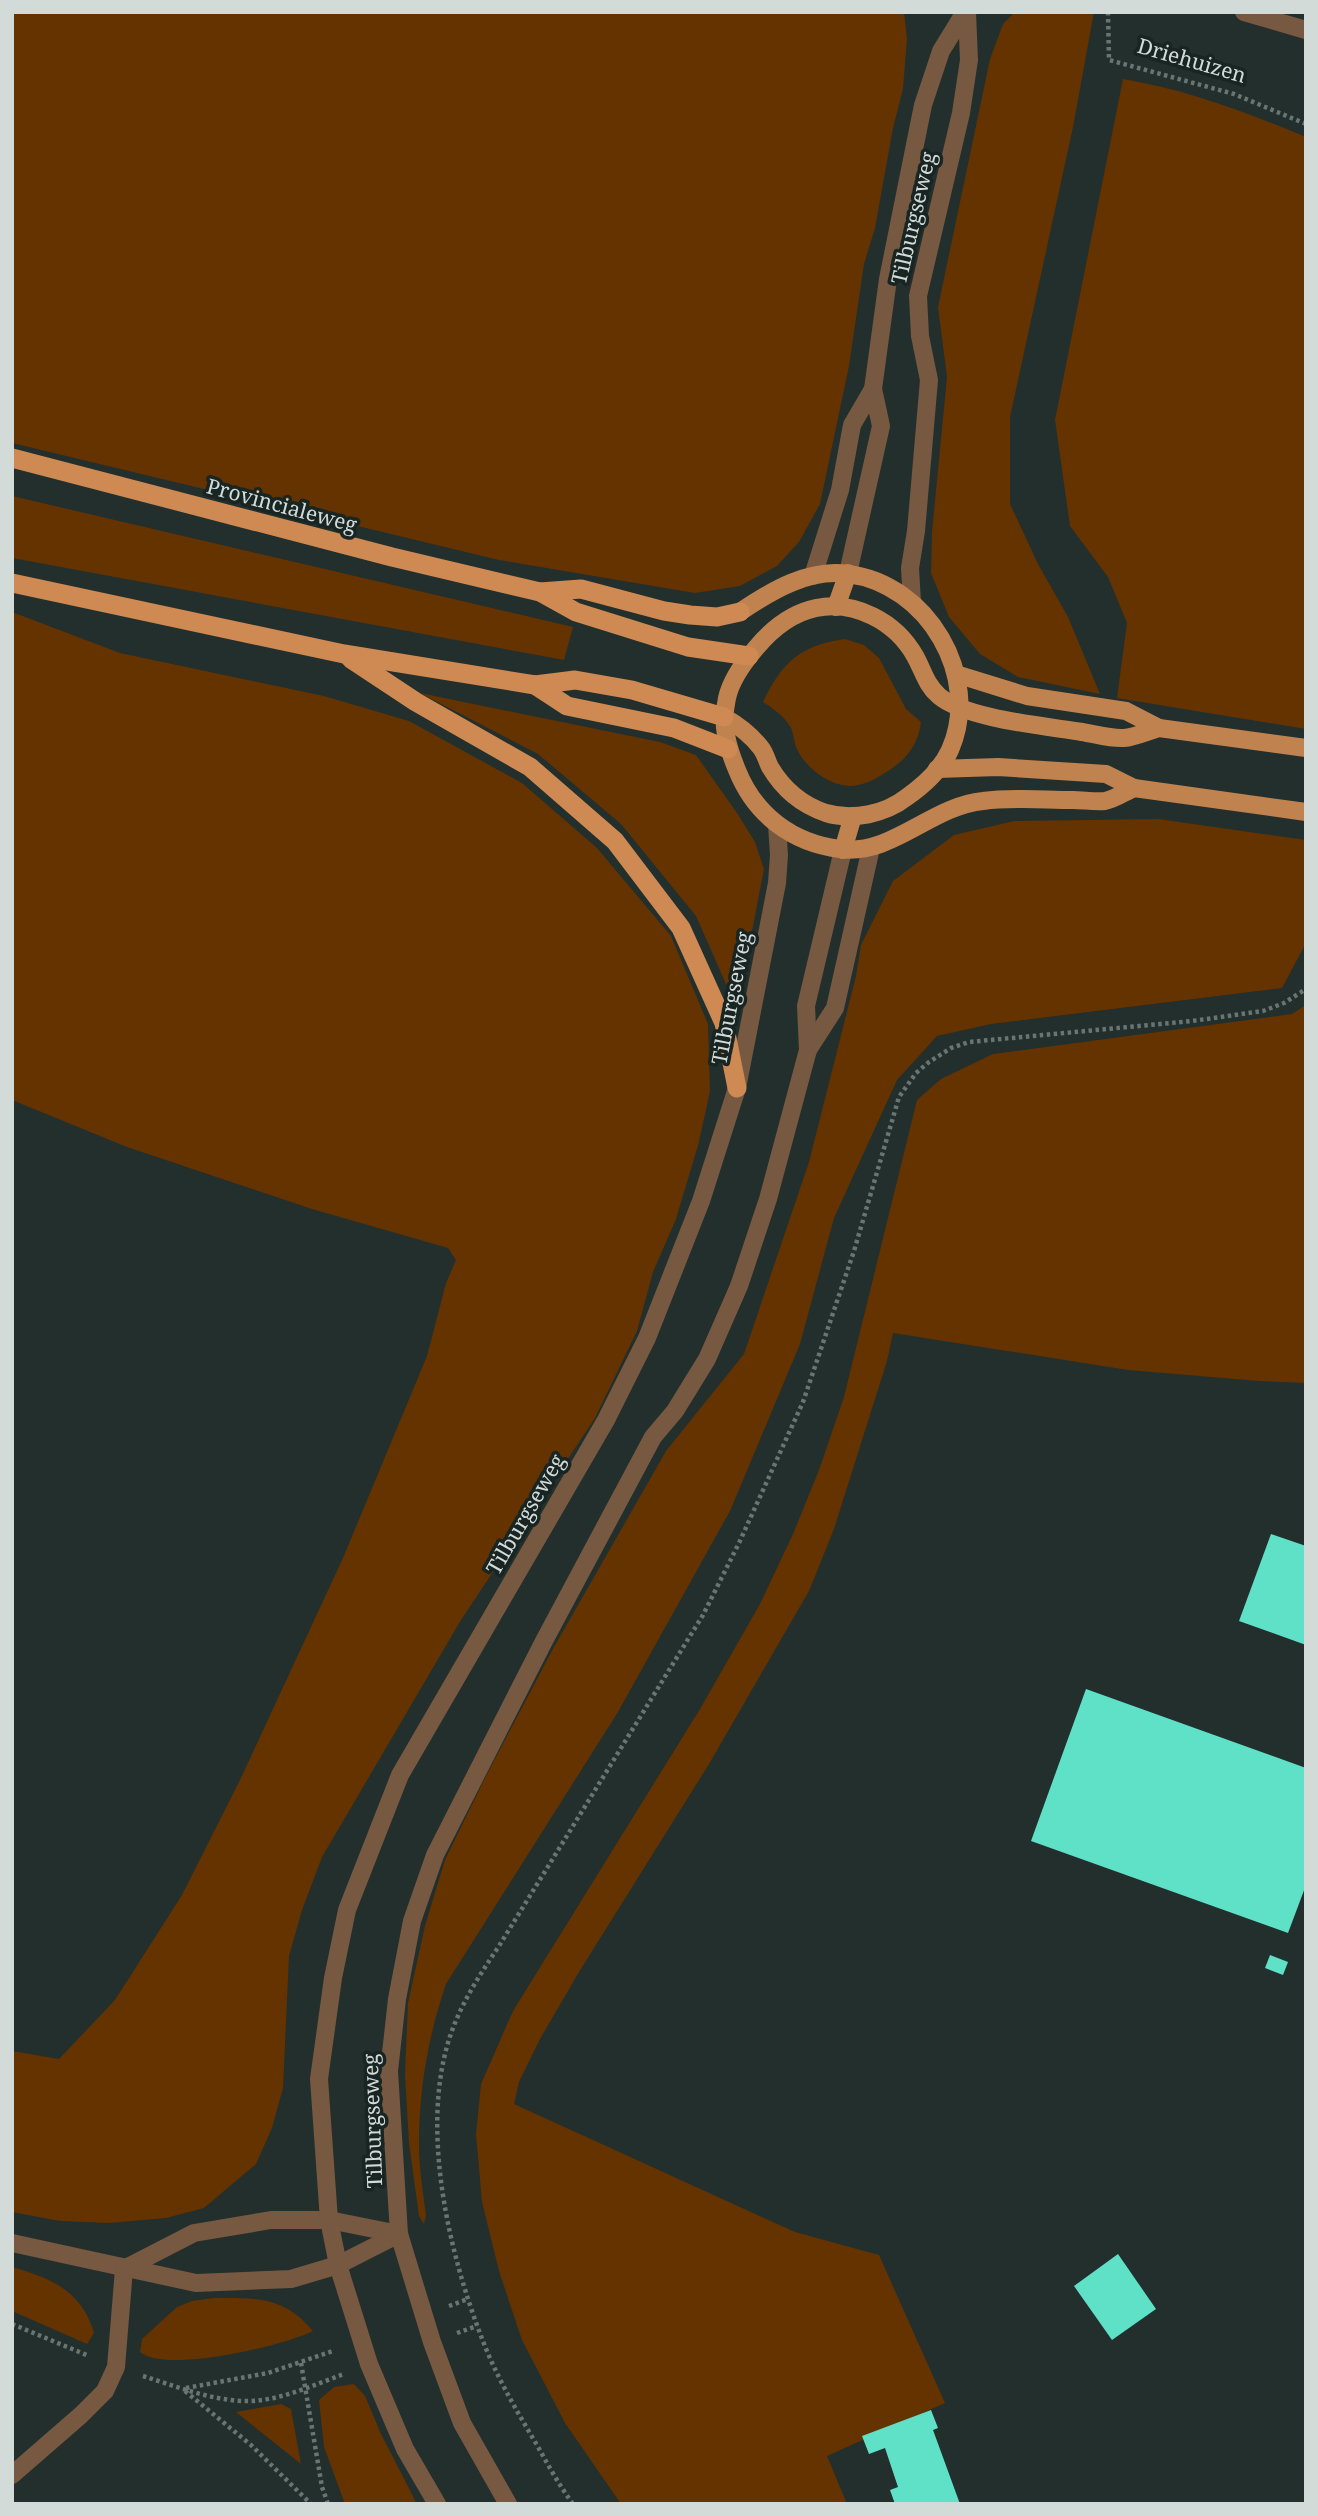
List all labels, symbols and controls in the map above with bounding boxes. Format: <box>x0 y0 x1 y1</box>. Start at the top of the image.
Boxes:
street label: Driehuizen <box>1134 31 1250 89</box>
street label: Tilburgseweg <box>884 148 942 287</box>
street label: Provincialeweg <box>204 471 361 539</box>
street label: Tilburgseweg <box>704 928 758 1067</box>
street label: Tilburgseweg <box>479 1448 571 1579</box>
street label: Tilburgseweg <box>356 2052 388 2189</box>

